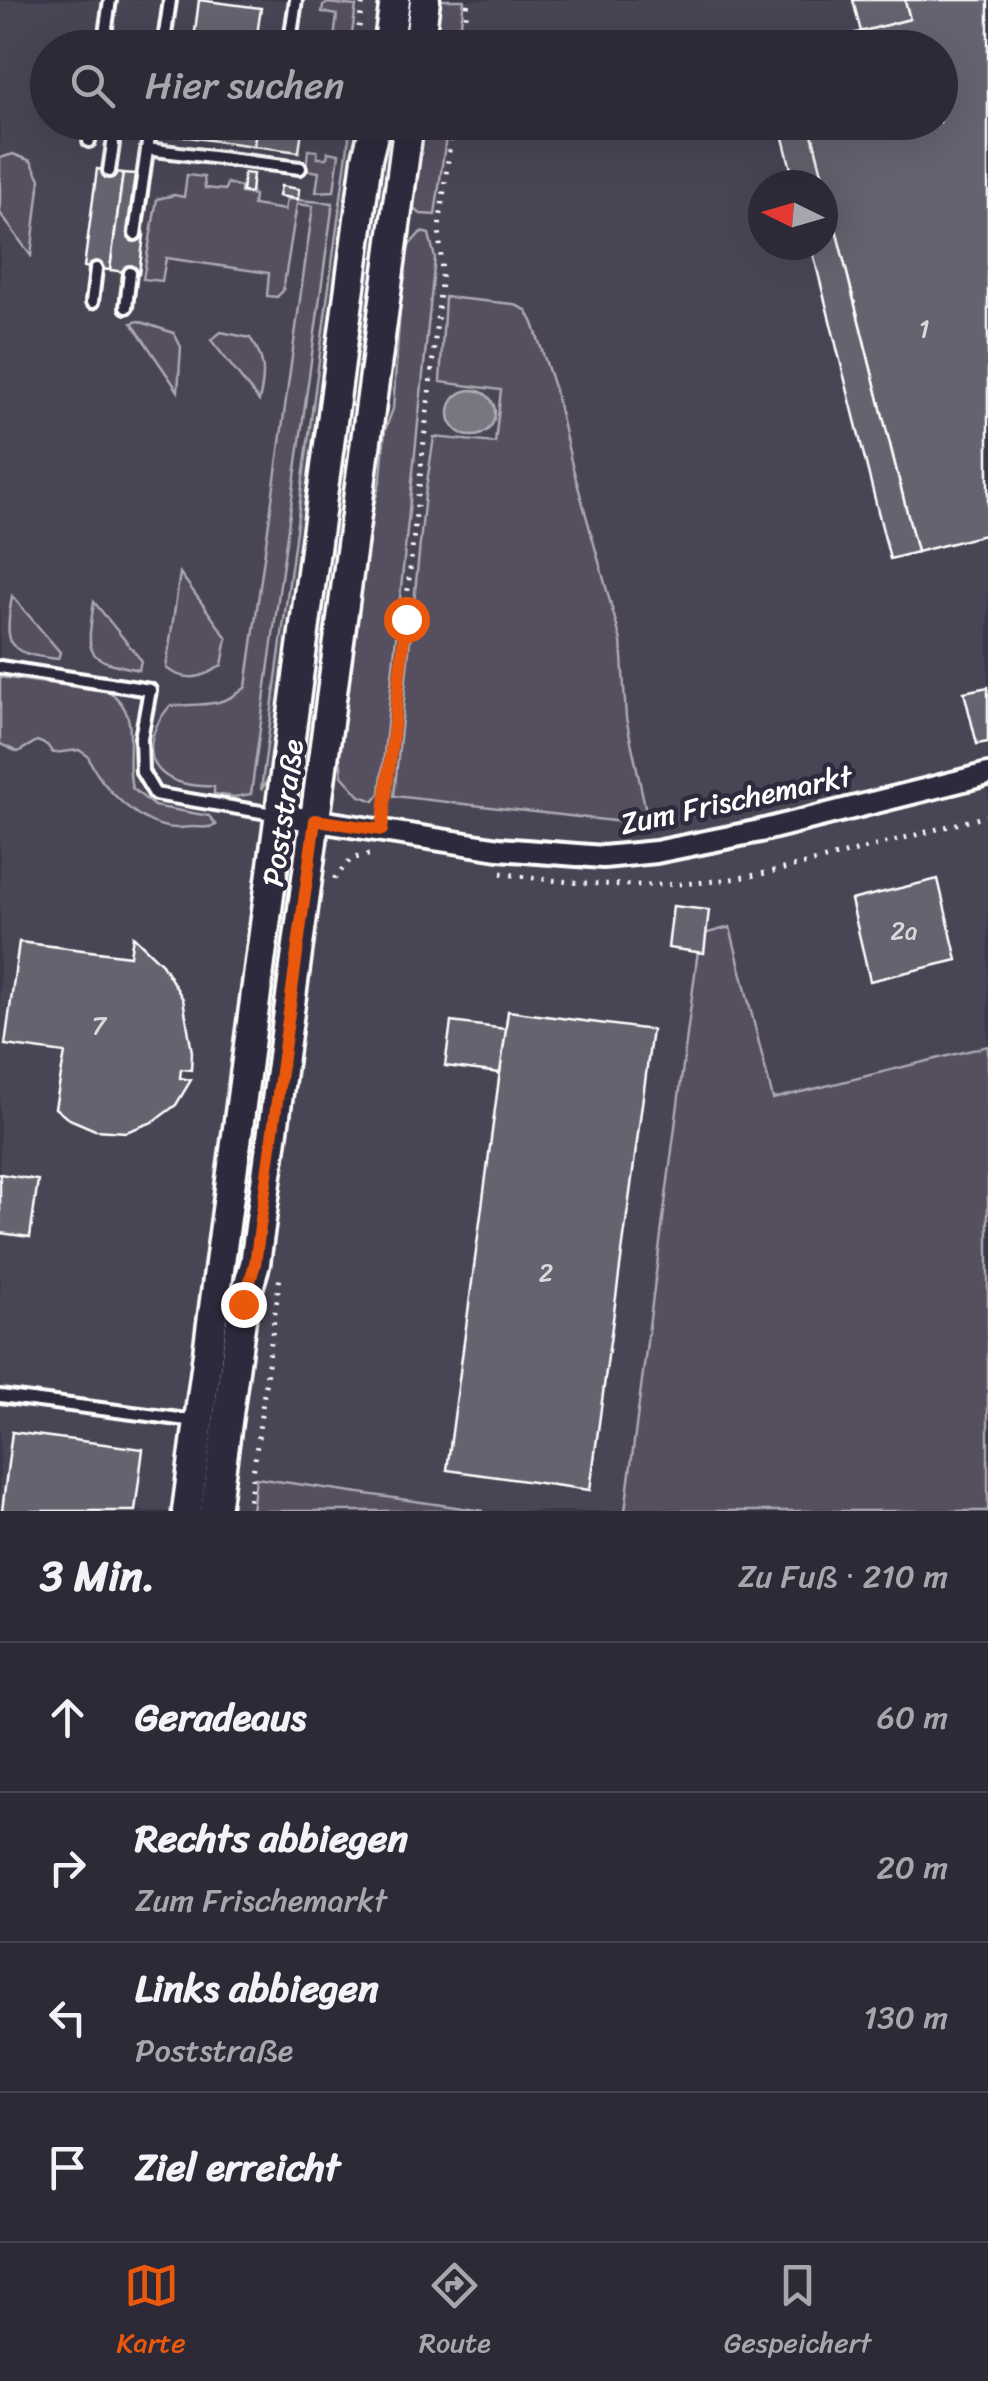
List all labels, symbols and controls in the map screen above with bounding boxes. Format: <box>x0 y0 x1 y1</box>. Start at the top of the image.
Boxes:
search box <box>30 30 958 140</box>
text: Hier suchen <box>145 52 344 119</box>
icon: search <box>65 58 120 113</box>
north arrow <box>748 170 838 260</box>
house number: 1 <box>919 306 929 351</box>
route start <box>384 597 430 643</box>
street label: Poststraße <box>246 736 320 890</box>
street label: Zum Frischemarkt <box>615 749 859 851</box>
house number: 2a <box>891 908 917 953</box>
house number: 7 <box>92 1003 108 1048</box>
house number: 2 <box>539 1250 553 1295</box>
route end <box>221 1282 267 1328</box>
text: 3 Min. <box>40 1539 155 1613</box>
text: Zu Fuß · 210 m <box>738 1548 948 1605</box>
text: Geradeaus <box>135 1684 306 1751</box>
text: 60 m <box>877 1689 948 1746</box>
icon: ahead <box>40 1690 95 1745</box>
text: Rechts abbiegen <box>135 1805 408 1872</box>
text: 20 m <box>876 1839 948 1896</box>
icon: right <box>40 1840 95 1895</box>
text: Zum Frischemarkt <box>135 1872 387 1929</box>
text: Links abbiegen <box>135 1955 379 2022</box>
text: 130 m <box>864 1989 948 2046</box>
icon: left <box>40 1990 95 2045</box>
text: Poststraße <box>135 2022 293 2079</box>
text: Ziel erreicht <box>135 2134 340 2201</box>
icon: arrive <box>40 2140 95 2195</box>
tab: Karte <box>117 2258 186 2367</box>
tab: Route <box>419 2258 491 2367</box>
tab: Gespeichert <box>724 2258 871 2367</box>

